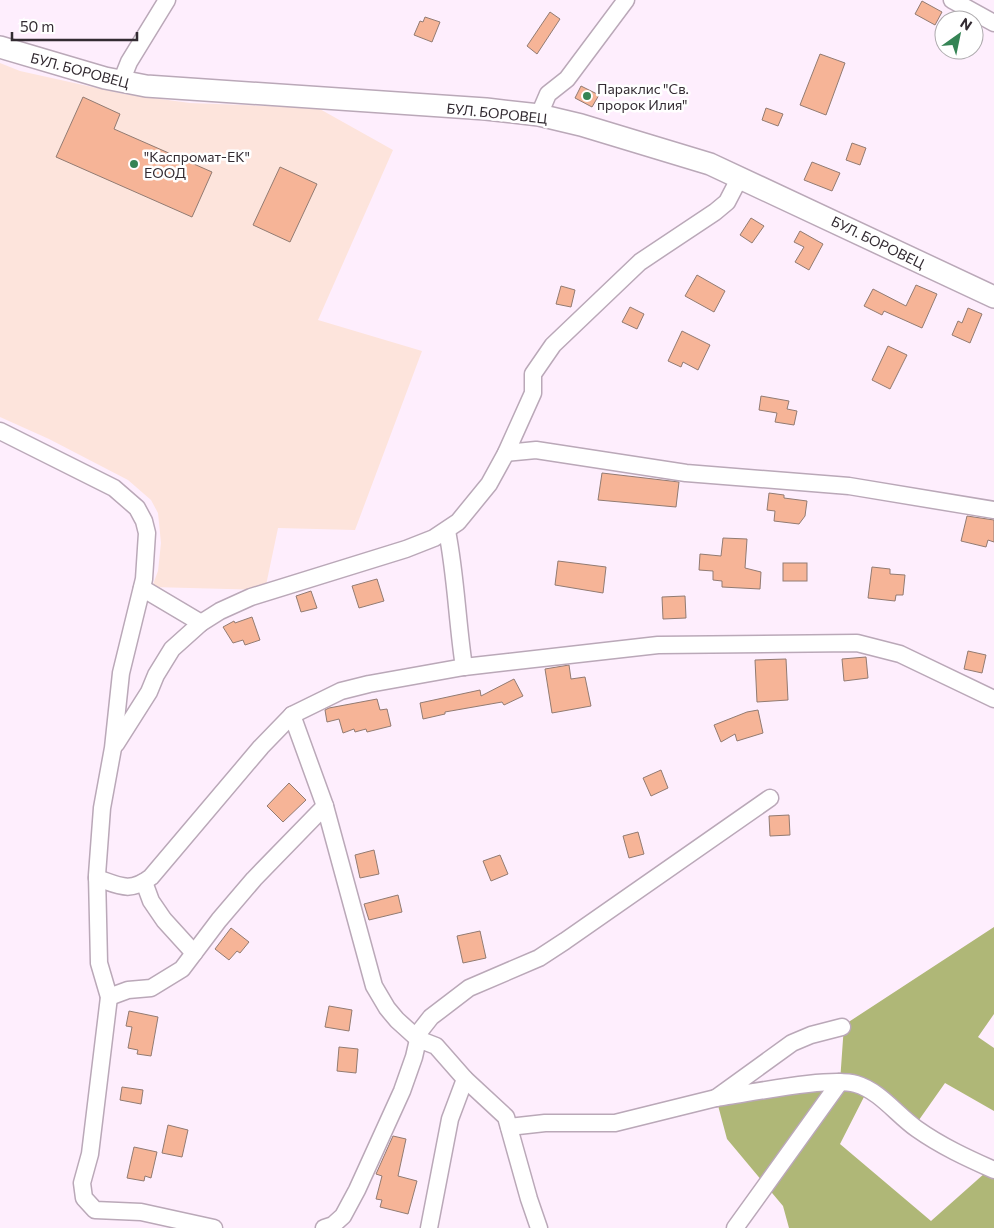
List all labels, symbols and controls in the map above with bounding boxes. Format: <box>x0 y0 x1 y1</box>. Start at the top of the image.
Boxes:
scale bar <box>12 10 138 42</box>
north arrow <box>934 10 984 60</box>
text: N <box>957 14 975 34</box>
text: 50 m <box>20 17 54 35</box>
street label: БУЛ. БОРОВЕЦ <box>29 49 132 91</box>
place label: Параклис "Св. пророк Илия" <box>597 80 689 113</box>
marker: Параклис "Св. пророк Илия" <box>581 90 593 102</box>
street label: БУЛ. БОРОВЕЦ <box>446 99 549 127</box>
place label: "Каспромат-ЕК" ЕООД <box>144 148 250 181</box>
marker: "Каспромат-ЕК" ЕООД <box>128 158 140 170</box>
street label: БУЛ. БОРОВЕЦ <box>829 212 928 272</box>

